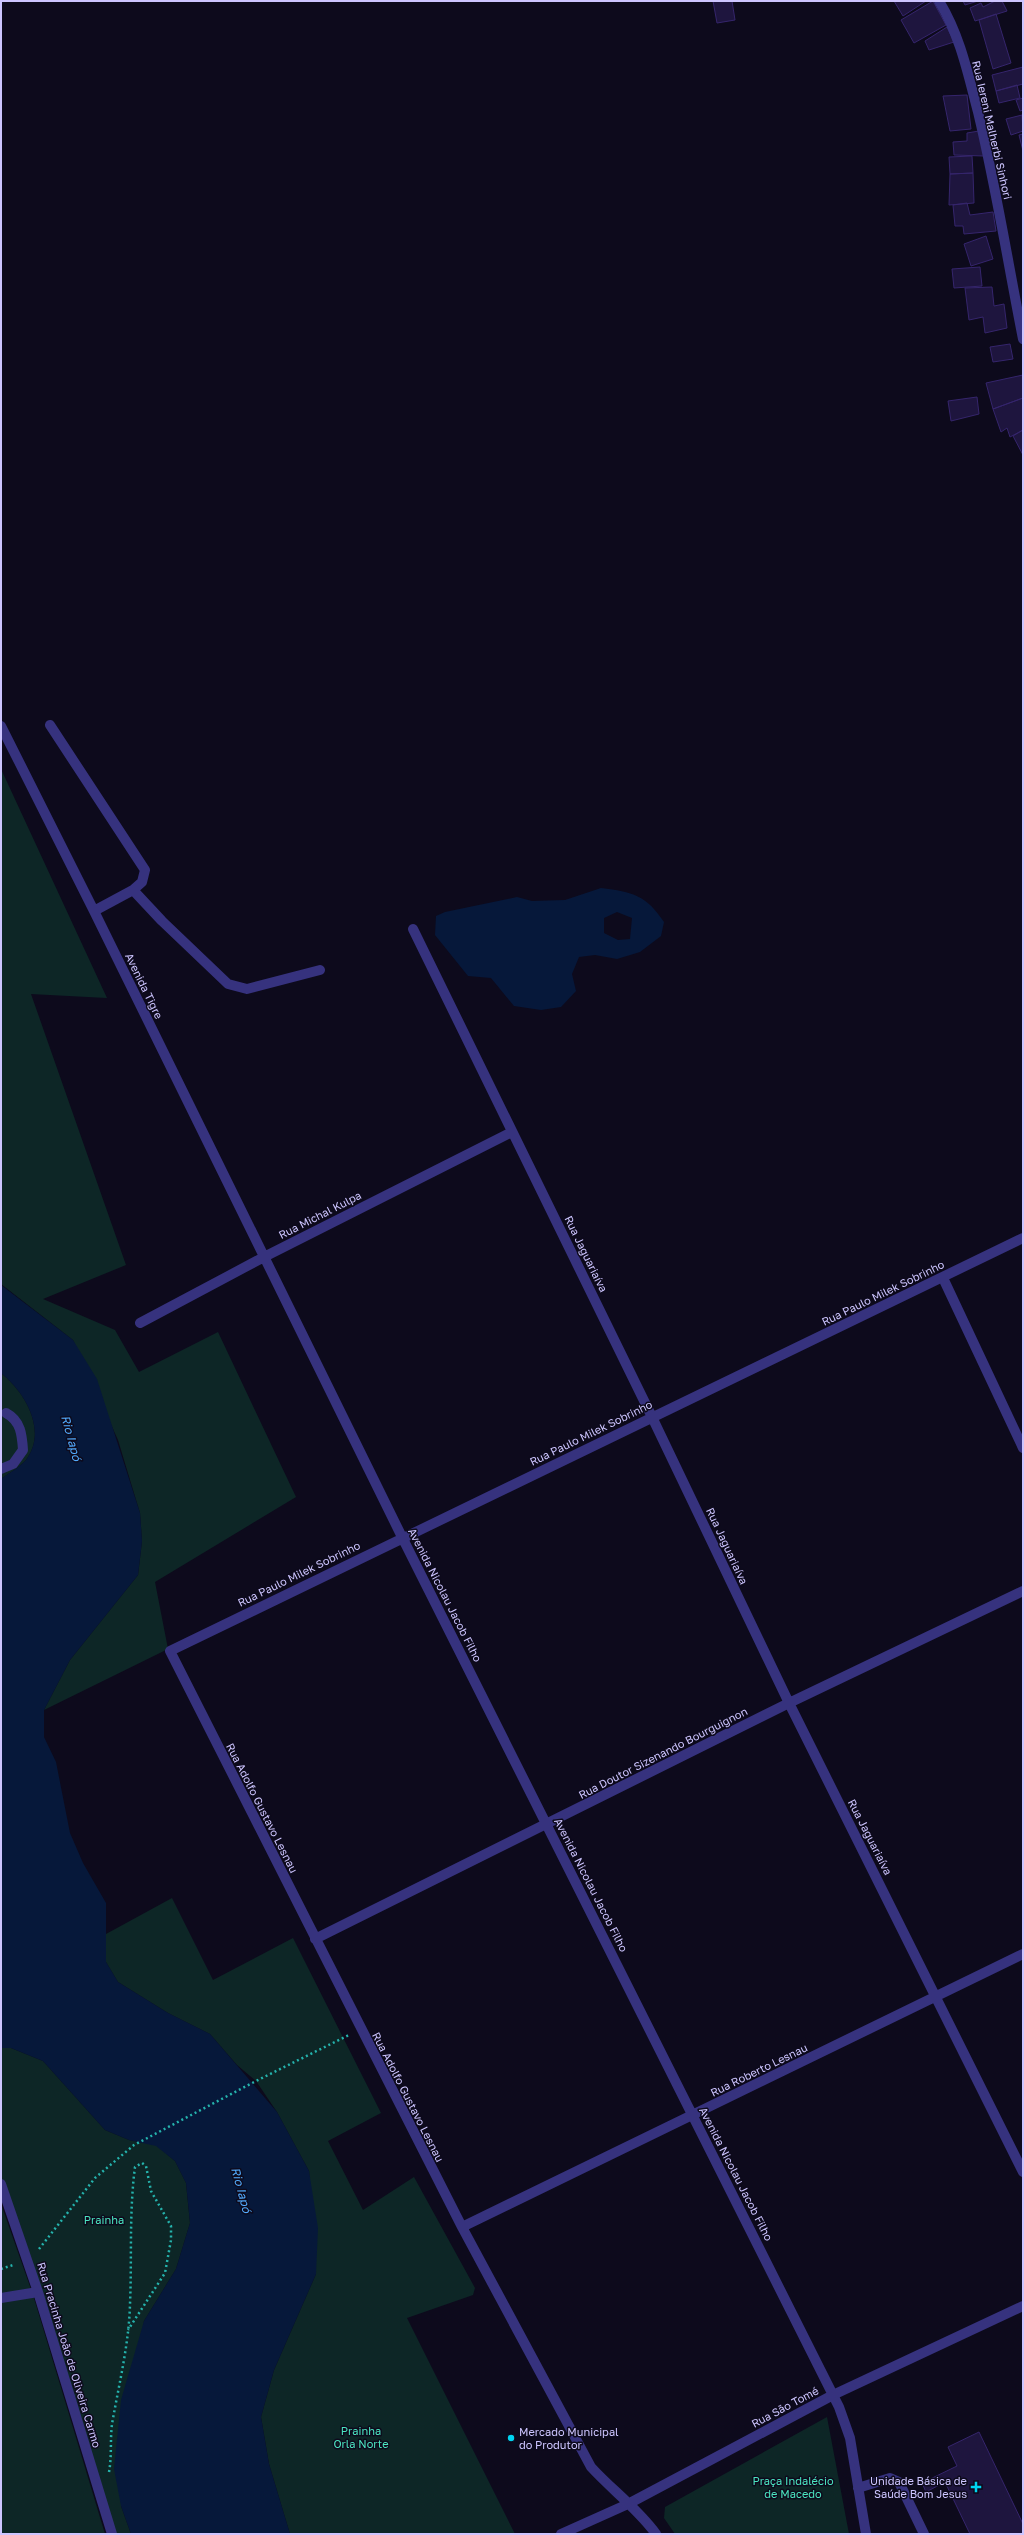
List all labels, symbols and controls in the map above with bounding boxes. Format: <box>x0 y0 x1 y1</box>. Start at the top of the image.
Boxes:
street label: Rua Iereni Malherbi Sinhori <box>970 59 1015 201</box>
street label: Avenida Tigre <box>123 951 166 1021</box>
street label: Rua Michal Kulpa <box>276 1188 363 1241</box>
street label: Rua Jaguariaíva <box>562 1214 611 1294</box>
street label: Rua Paulo Milek Sobrinho <box>819 1257 946 1328</box>
street label: Rua Paulo Milek Sobrinho <box>527 1397 654 1468</box>
water label: Rio Iapó <box>58 1413 85 1464</box>
street label: Rua Jaguariaíva <box>704 1505 751 1586</box>
street label: Avenida Nicolau Jacob Filho <box>406 1526 485 1664</box>
street label: Rua Paulo Milek Sobrinho <box>235 1538 362 1609</box>
street label: Rua Doutor Sizenando Bourguignon <box>576 1704 749 1801</box>
street label: Rua Adolfo Gustavo Lesnau <box>224 1741 301 1875</box>
street label: Rua Jaguariaíva <box>846 1797 895 1877</box>
street label: Avenida Nicolau Jacob Filho <box>552 1816 631 1954</box>
street label: Rua Adolfo Gustavo Lesnau <box>370 2030 447 2164</box>
street label: Rua Roberto Lesnau <box>708 2040 809 2099</box>
street label: Avenida Nicolau Jacob Filho <box>697 2105 776 2243</box>
water label: Rio Iapó <box>228 2165 255 2216</box>
park label: Prainha <box>84 2213 124 2226</box>
street label: Rua Pracinha João de Oliveira Carmo <box>35 2260 104 2450</box>
street label: Rua São Tomé <box>749 2383 820 2430</box>
park label: Prainha Orla Norte <box>333 2424 389 2450</box>
place label: Mercado Municipal do Produtor <box>519 2425 619 2451</box>
marker: Mercado Municipal do Produtor <box>506 2433 516 2443</box>
park label: Praça Indalécio de Macedo <box>752 2474 834 2500</box>
place label: Unidade Básica de Saúde Bom Jesus <box>870 2474 967 2500</box>
marker: Unidade Básica de Saúde Bom Jesus <box>970 2481 982 2493</box>

